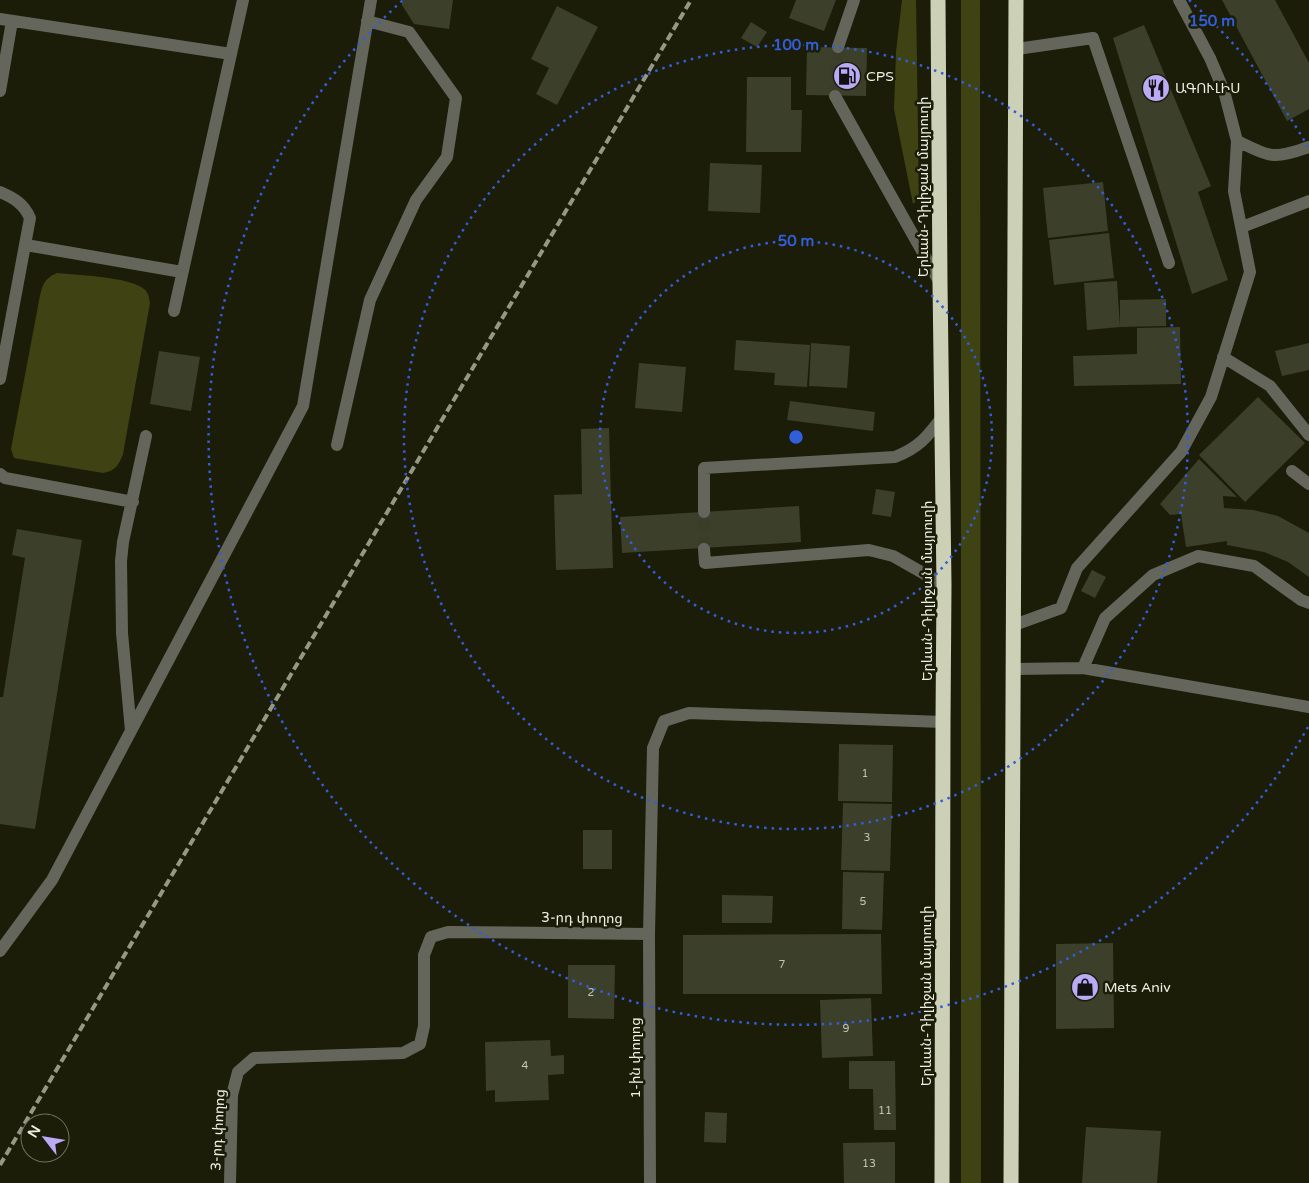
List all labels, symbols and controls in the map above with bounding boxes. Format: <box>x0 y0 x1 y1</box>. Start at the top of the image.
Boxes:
text: 150 m <box>1189 12 1235 30</box>
text: 100 m <box>773 36 819 54</box>
fuel station icon: CPS <box>832 61 862 91</box>
place label: CPS <box>866 68 894 85</box>
restaurant icon: ԱԳՈՒԼԻՍ <box>1141 73 1171 103</box>
place label: ԱԳՈՒԼԻՍ <box>1175 80 1241 97</box>
street label: Երևան-Դիլիջան մայրուղի <box>915 97 932 277</box>
text: 50 m <box>778 232 814 250</box>
centre of rings <box>787 428 805 446</box>
street label: Երևան-Դիլիջան մայրուղի <box>919 501 936 681</box>
house number: 1 <box>862 767 868 780</box>
house number: 3 <box>864 831 871 844</box>
house number: 5 <box>860 895 867 908</box>
street label: Երևան-Դիլիջան մայրուղի <box>918 906 935 1086</box>
street label: 3-րդ փողոց <box>541 909 623 927</box>
house number: 7 <box>779 958 786 971</box>
shop icon: Mets Aniv <box>1070 972 1100 1002</box>
place label: Mets Aniv <box>1104 979 1171 996</box>
house number: 2 <box>588 986 595 999</box>
street label: 1-ին փողոց <box>627 1017 644 1099</box>
house number: 9 <box>843 1022 850 1035</box>
house number: 4 <box>522 1059 529 1072</box>
street label: 3-րդ փողոց <box>207 1089 229 1171</box>
house number: 11 <box>878 1104 892 1117</box>
north arrow <box>20 1113 70 1163</box>
text: N <box>24 1122 44 1141</box>
house number: 13 <box>862 1157 876 1170</box>

